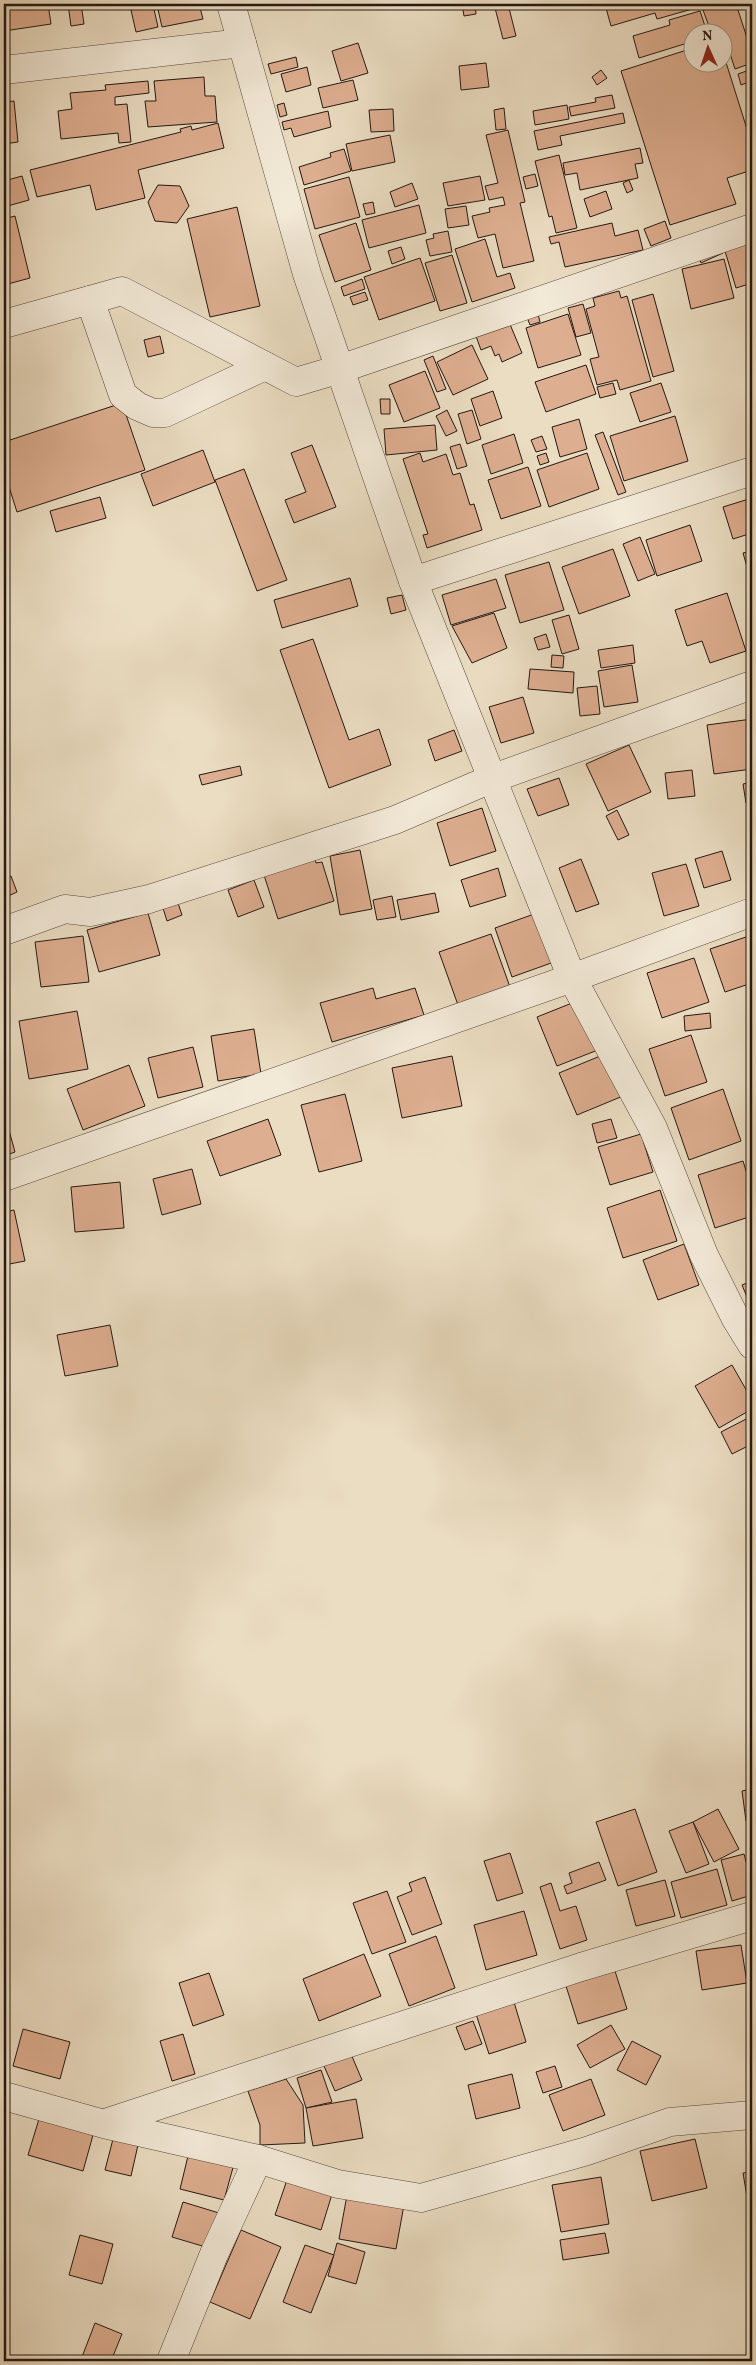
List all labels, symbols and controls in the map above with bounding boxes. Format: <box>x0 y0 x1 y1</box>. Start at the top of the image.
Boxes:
north arrow <box>684 22 734 72</box>
text: N <box>702 27 713 46</box>

